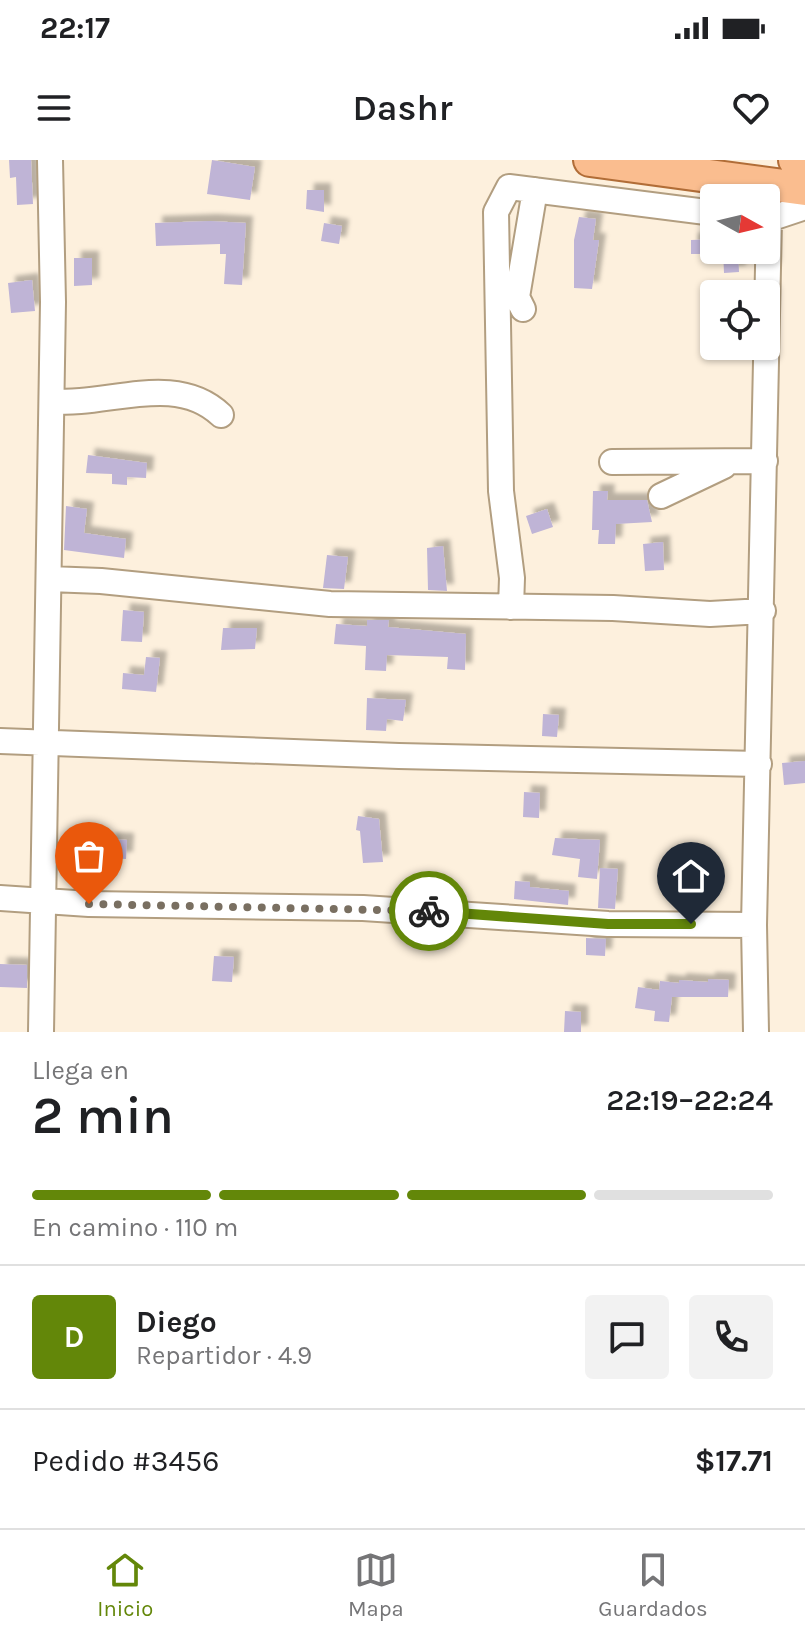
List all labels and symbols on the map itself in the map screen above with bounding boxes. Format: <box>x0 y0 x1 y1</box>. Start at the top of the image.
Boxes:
north arrow <box>700 184 780 264</box>
pin <box>55 822 123 904</box>
pin <box>657 842 725 924</box>
courier <box>389 871 469 951</box>

